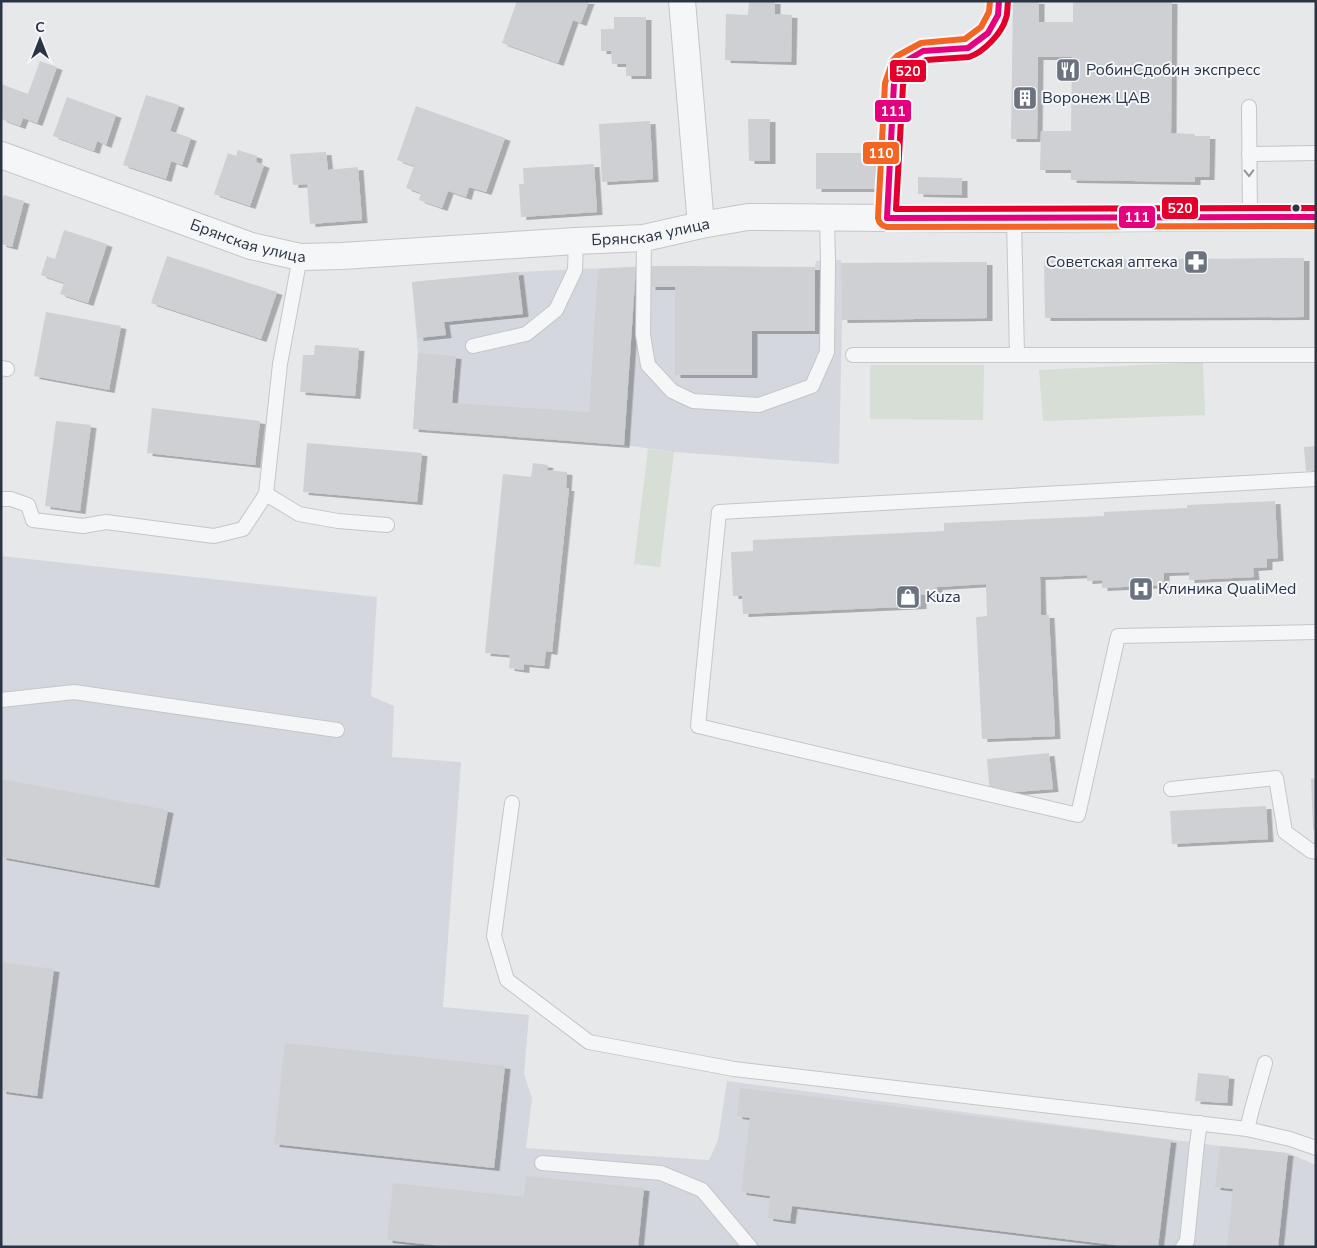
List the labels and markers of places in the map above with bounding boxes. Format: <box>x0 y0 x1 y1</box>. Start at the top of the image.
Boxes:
restaurant icon: РобинСдобин экспресс <box>1055 57 1081 83</box>
place label: РобинСдобин экспресс <box>1086 59 1261 81</box>
building icon: Воронеж ЦАВ <box>1012 85 1038 111</box>
place label: Воронеж ЦАВ <box>1042 87 1150 109</box>
unlabelled marker <box>1291 203 1301 213</box>
pharmacy icon: Советская аптека <box>1183 249 1209 275</box>
place label: Советская аптека <box>1046 251 1178 273</box>
hospital icon: Клиника QualiMed <box>1128 576 1154 602</box>
place label: Клиника QualiMed <box>1158 578 1296 600</box>
shop icon: Kuza <box>895 584 921 610</box>
place label: Kuza <box>926 586 961 608</box>

